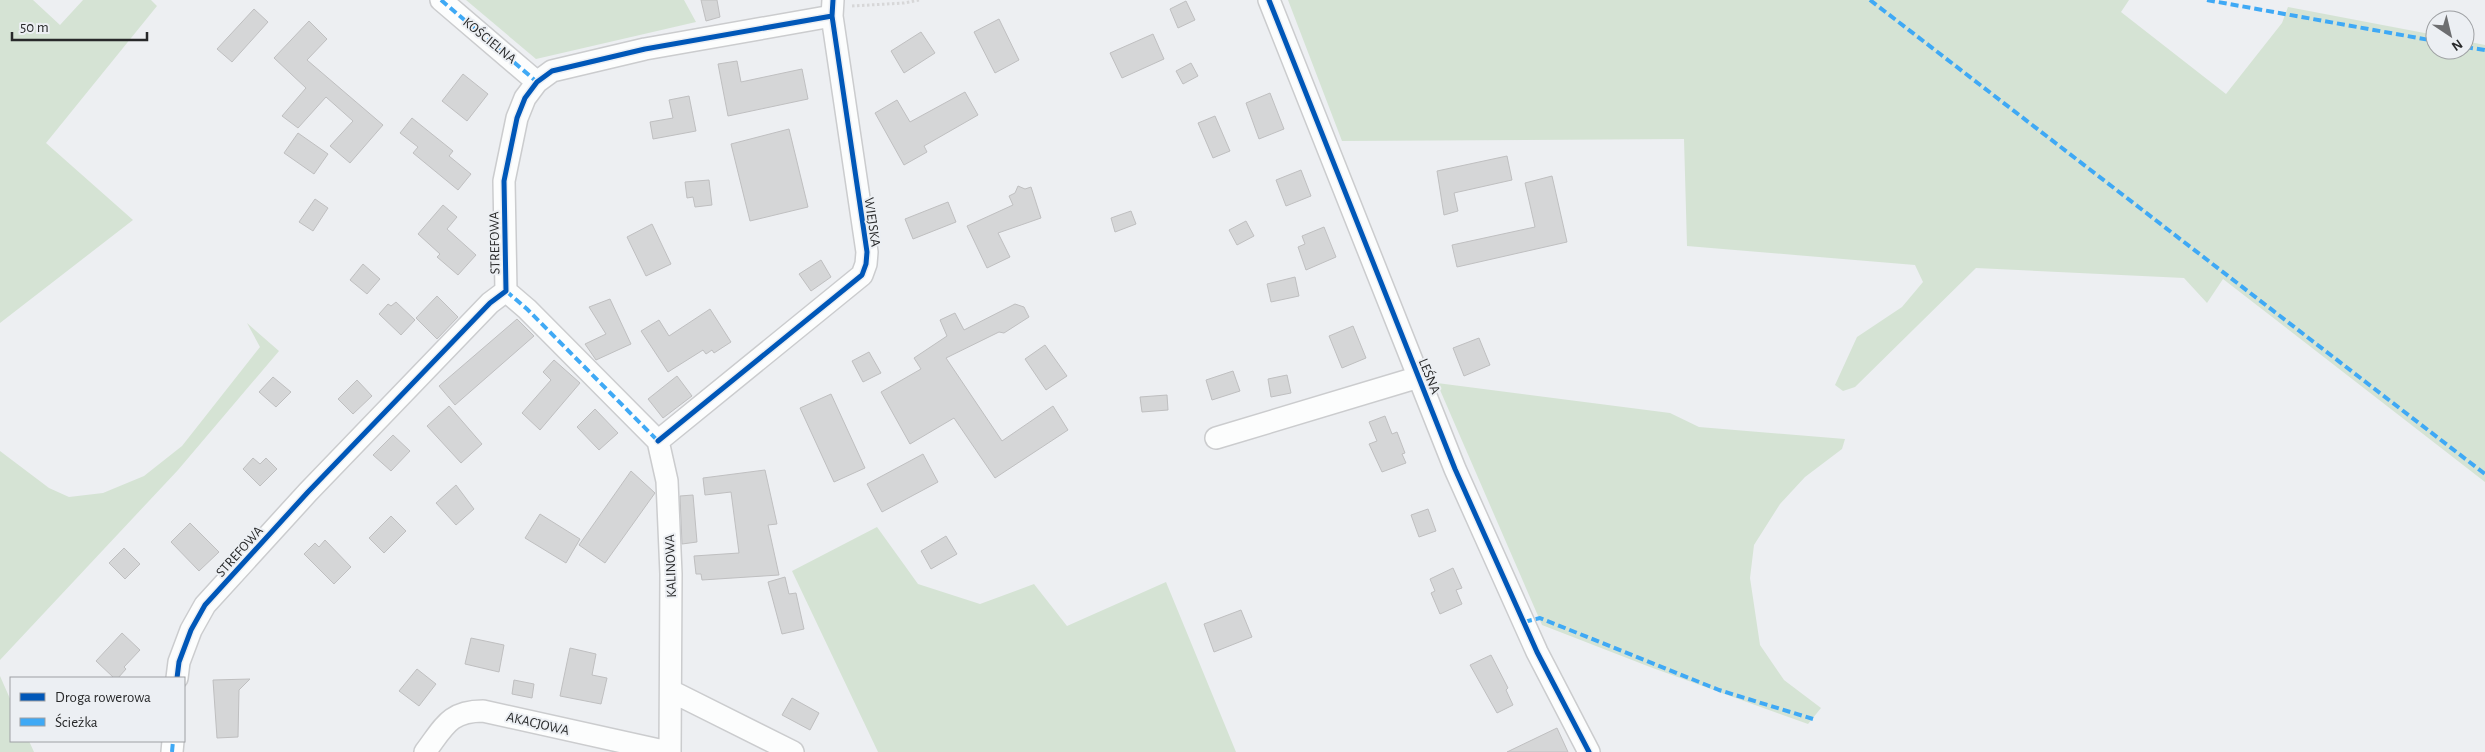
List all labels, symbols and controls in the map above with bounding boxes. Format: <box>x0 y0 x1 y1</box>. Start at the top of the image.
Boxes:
scale bar <box>12 10 148 42</box>
north arrow <box>2425 10 2475 60</box>
street label: KOŚCIELNA <box>460 13 521 66</box>
text: 50 m <box>20 20 49 35</box>
text: N <box>2449 36 2465 53</box>
street label: WIEJSKA <box>862 197 882 248</box>
street label: STREFOWA <box>487 211 503 274</box>
street label: LEŚNA <box>1416 356 1445 396</box>
street label: STREFOWA <box>214 524 266 580</box>
street label: KALINOWA <box>663 534 679 598</box>
legend <box>10 677 185 742</box>
text: Droga rowerowa <box>55 690 151 705</box>
street label: AKACJOWA <box>505 710 571 738</box>
text: Ścieżka <box>55 713 98 730</box>

